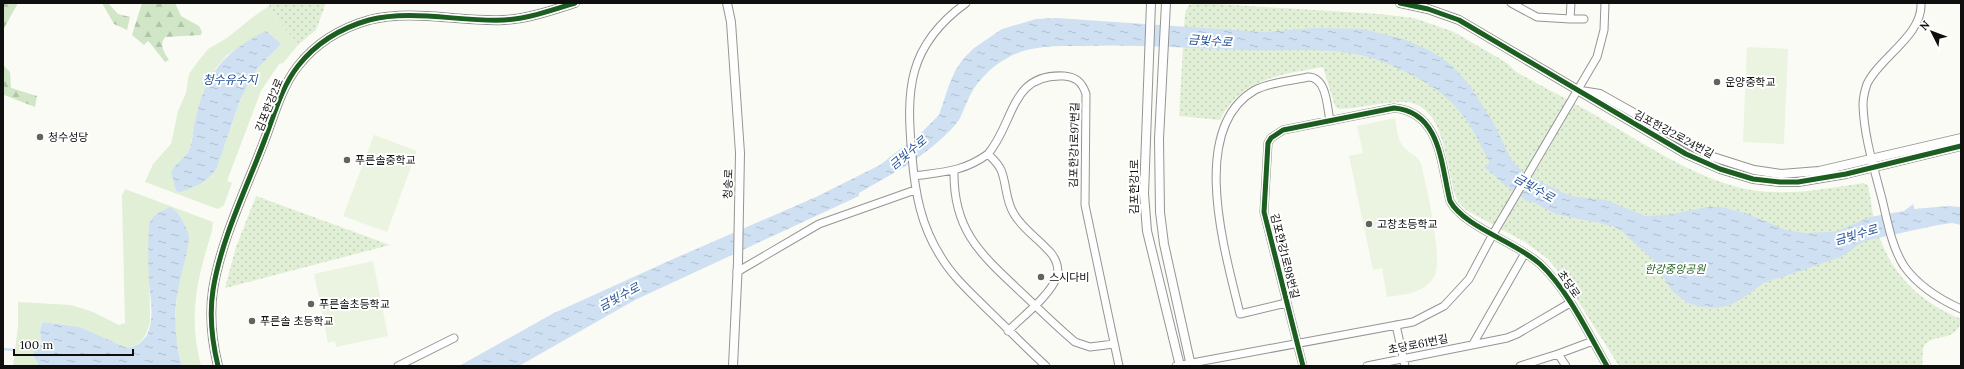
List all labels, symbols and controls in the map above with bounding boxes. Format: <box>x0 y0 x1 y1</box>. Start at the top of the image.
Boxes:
north arrow <box>1912 12 1952 52</box>
text: N <box>1917 17 1933 33</box>
water label: 금빛수로 <box>1187 31 1234 50</box>
water label: 청수유수지 <box>202 72 259 87</box>
place label: 운양중학교 <box>1725 75 1776 89</box>
street label: 김포한강2로 <box>252 76 286 134</box>
marker: 운양중학교 <box>1712 77 1722 87</box>
street label: 김포한강1로97번길 <box>1066 102 1082 188</box>
street label: 김포한강2로24번길 <box>1632 107 1716 161</box>
place label: 청수성당 <box>48 130 88 144</box>
marker: 청수성당 <box>35 132 45 142</box>
water label: 금빛수로 <box>886 132 930 173</box>
place label: 푸른솔중학교 <box>355 153 416 167</box>
marker: 푸른솔중학교 <box>342 155 352 165</box>
street label: 김포한강1로 <box>1127 160 1141 214</box>
street label: 청송로 <box>720 169 736 199</box>
water label: 금빛수로 <box>1511 170 1558 206</box>
street label: 김포한강1로98번길 <box>1268 212 1302 300</box>
place label: 고창초등학교 <box>1377 217 1438 231</box>
marker: 고창초등학교 <box>1364 219 1374 229</box>
water label: 금빛수로 <box>1833 221 1880 248</box>
park label: 한강중앙공원 <box>1645 262 1706 276</box>
street label: 초당로 <box>1555 268 1583 300</box>
place label: 스시다비 <box>1049 270 1089 284</box>
marker: 스시다비 <box>1036 272 1046 282</box>
water label: 금빛수로 <box>596 279 643 314</box>
place label: 푸른솔초등학교 <box>319 297 390 311</box>
marker: 푸른솔초등학교 <box>306 299 316 309</box>
place label: 푸른솔 초등학교 <box>260 314 334 328</box>
marker: 푸른솔 초등학교 <box>247 316 257 326</box>
scale bar <box>14 331 133 357</box>
street label: 초당로61번길 <box>1387 331 1449 357</box>
text: 100 m <box>20 337 53 352</box>

